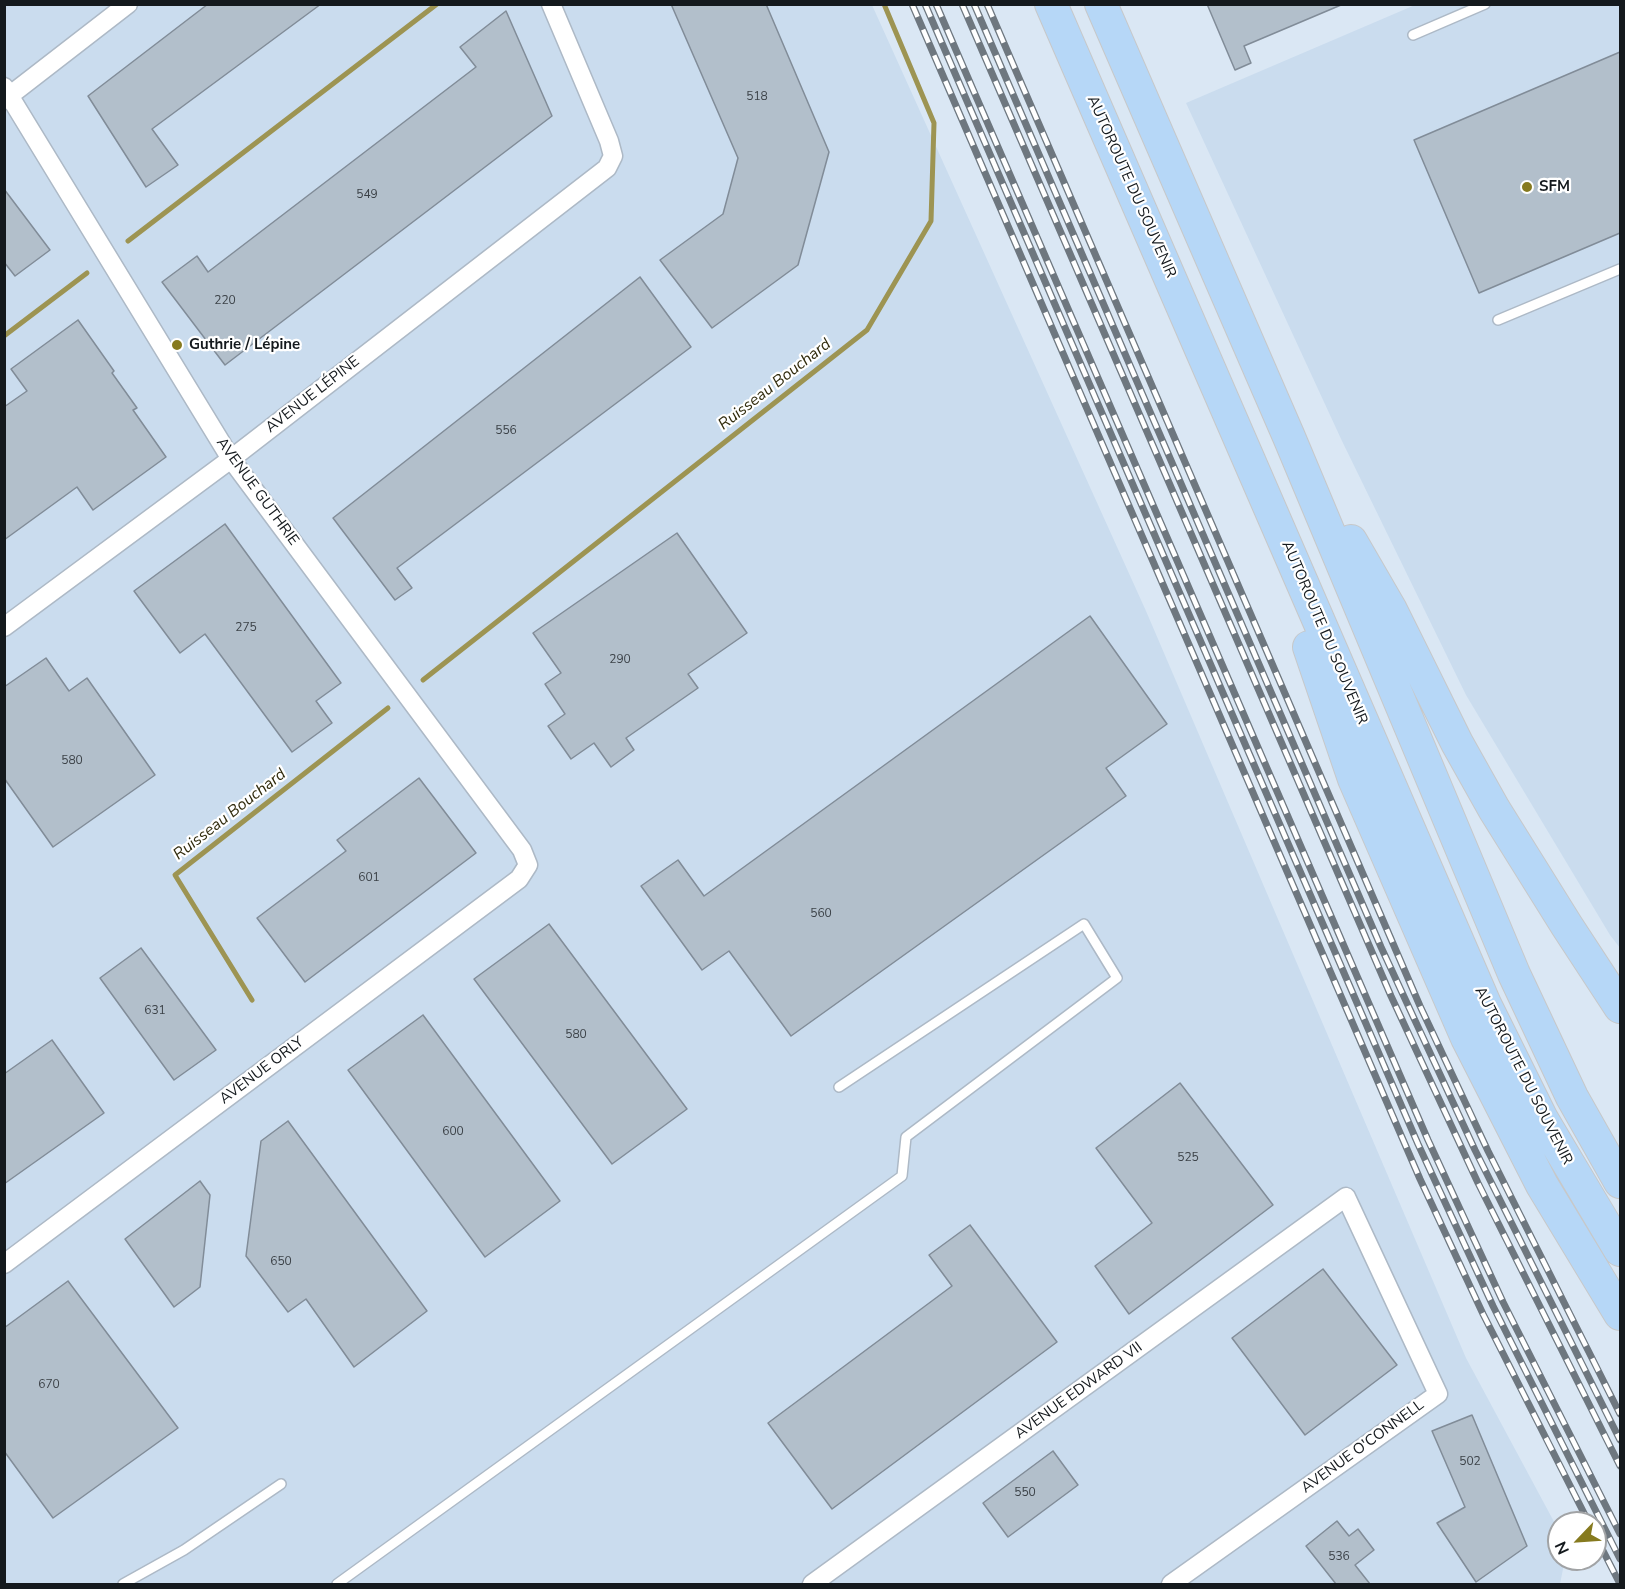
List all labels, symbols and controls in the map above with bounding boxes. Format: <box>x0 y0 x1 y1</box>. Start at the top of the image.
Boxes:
house number: 518 <box>746 90 768 104</box>
street label: AUTOROUTE DU SOUVENIR <box>1083 93 1179 281</box>
place label: SFM <box>1539 178 1570 196</box>
marker: SFM <box>1520 180 1534 194</box>
house number: 549 <box>356 188 378 202</box>
house number: 220 <box>214 294 236 308</box>
water label: Ruisseau Bouchard <box>715 335 835 435</box>
place label: Guthrie / Lépine <box>189 336 300 354</box>
marker: Guthrie / Lépine <box>170 338 184 352</box>
street label: AVENUE LÉPINE <box>263 353 363 437</box>
house number: 556 <box>495 424 517 438</box>
street label: AVENUE GUTHRIE <box>212 435 302 549</box>
street label: AUTOROUTE DU SOUVENIR <box>1277 539 1371 727</box>
house number: 275 <box>235 621 257 635</box>
house number: 290 <box>609 653 631 667</box>
house number: 580 <box>61 754 83 768</box>
water label: Ruisseau Bouchard <box>170 765 290 865</box>
house number: 601 <box>358 871 380 885</box>
house number: 560 <box>810 907 832 921</box>
street label: AUTOROUTE DU SOUVENIR <box>1470 984 1576 1168</box>
house number: 631 <box>144 1004 166 1018</box>
house number: 580 <box>565 1028 587 1042</box>
street label: AVENUE ORLY <box>216 1034 308 1108</box>
house number: 600 <box>442 1125 464 1139</box>
house number: 525 <box>1177 1151 1199 1165</box>
house number: 650 <box>270 1255 292 1269</box>
street label: AVENUE EDWARD VII <box>1012 1339 1146 1443</box>
house number: 670 <box>38 1378 60 1392</box>
street label: AVENUE O'CONNELL <box>1298 1396 1428 1498</box>
house number: 502 <box>1459 1455 1481 1469</box>
house number: 550 <box>1014 1486 1036 1500</box>
north arrow <box>1547 1511 1607 1571</box>
text: N <box>1550 1538 1575 1558</box>
house number: 536 <box>1328 1550 1350 1564</box>

